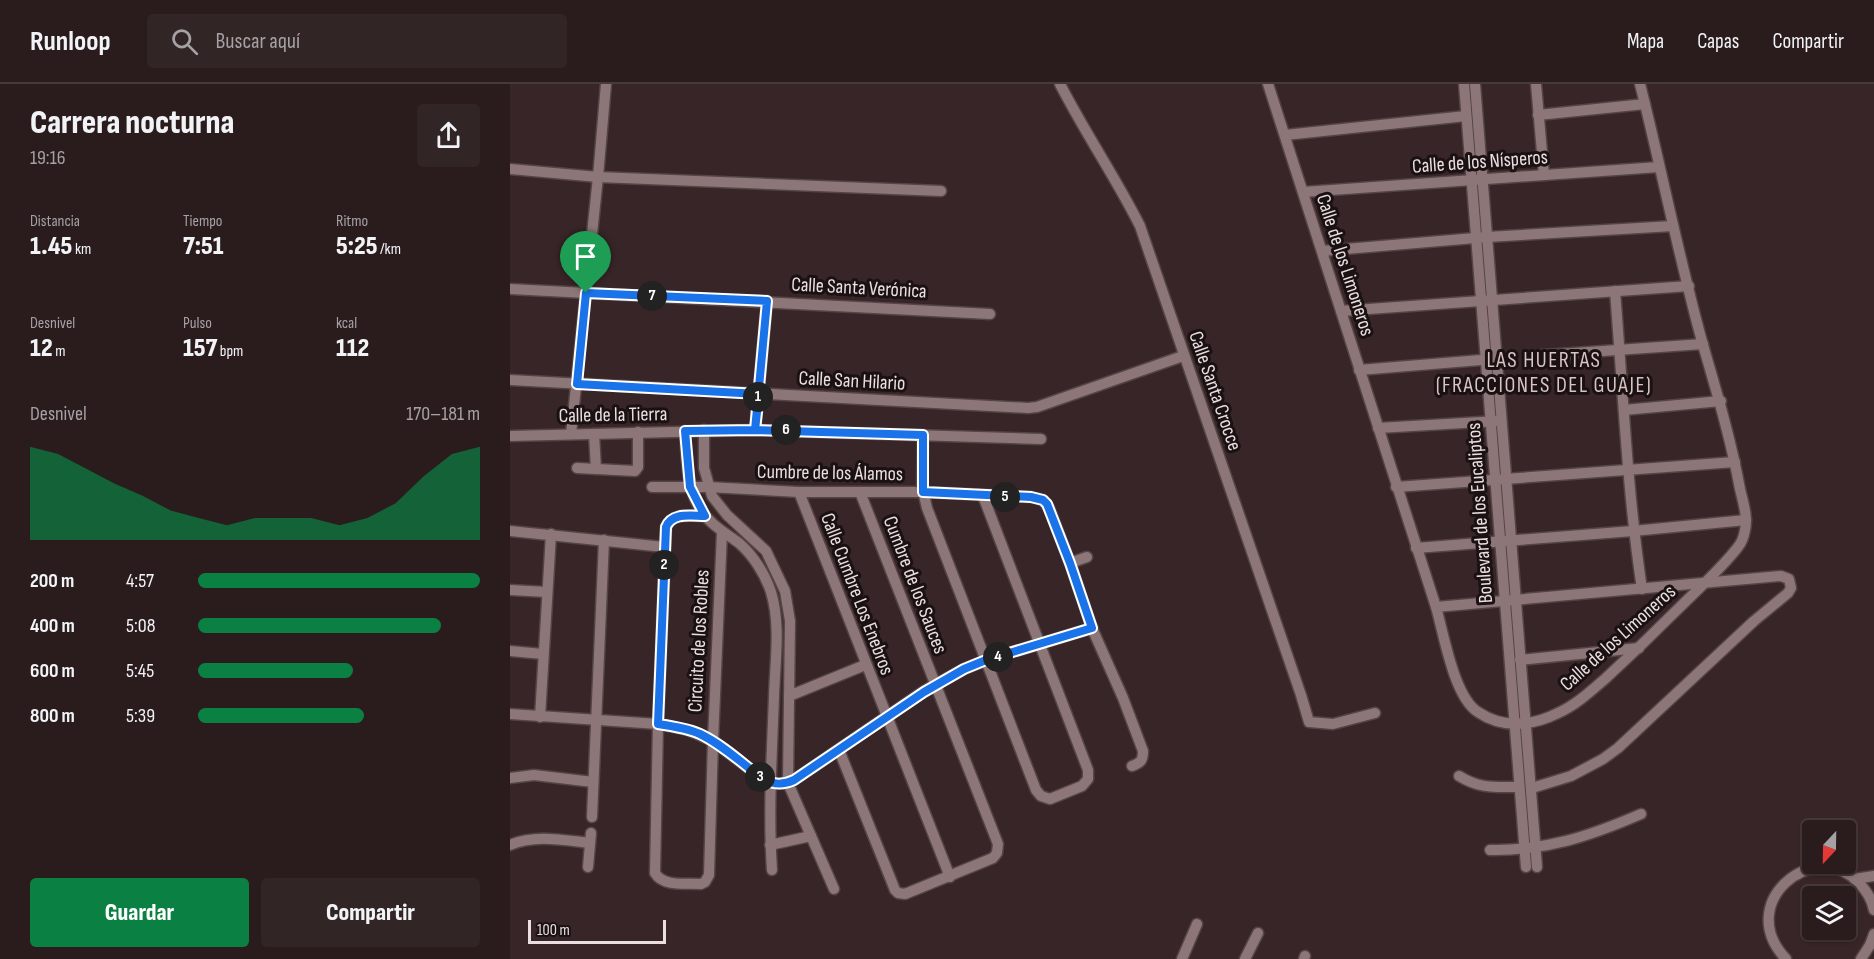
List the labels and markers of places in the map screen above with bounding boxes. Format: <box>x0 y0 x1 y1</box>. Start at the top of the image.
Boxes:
pin <box>560 231 611 293</box>
pin: 7 <box>637 281 667 311</box>
pin: 1 <box>743 382 773 412</box>
pin: 6 <box>771 415 801 445</box>
pin: 5 <box>990 482 1020 512</box>
pin: 2 <box>649 550 679 580</box>
pin: 4 <box>983 642 1013 672</box>
pin: 3 <box>745 762 775 792</box>

